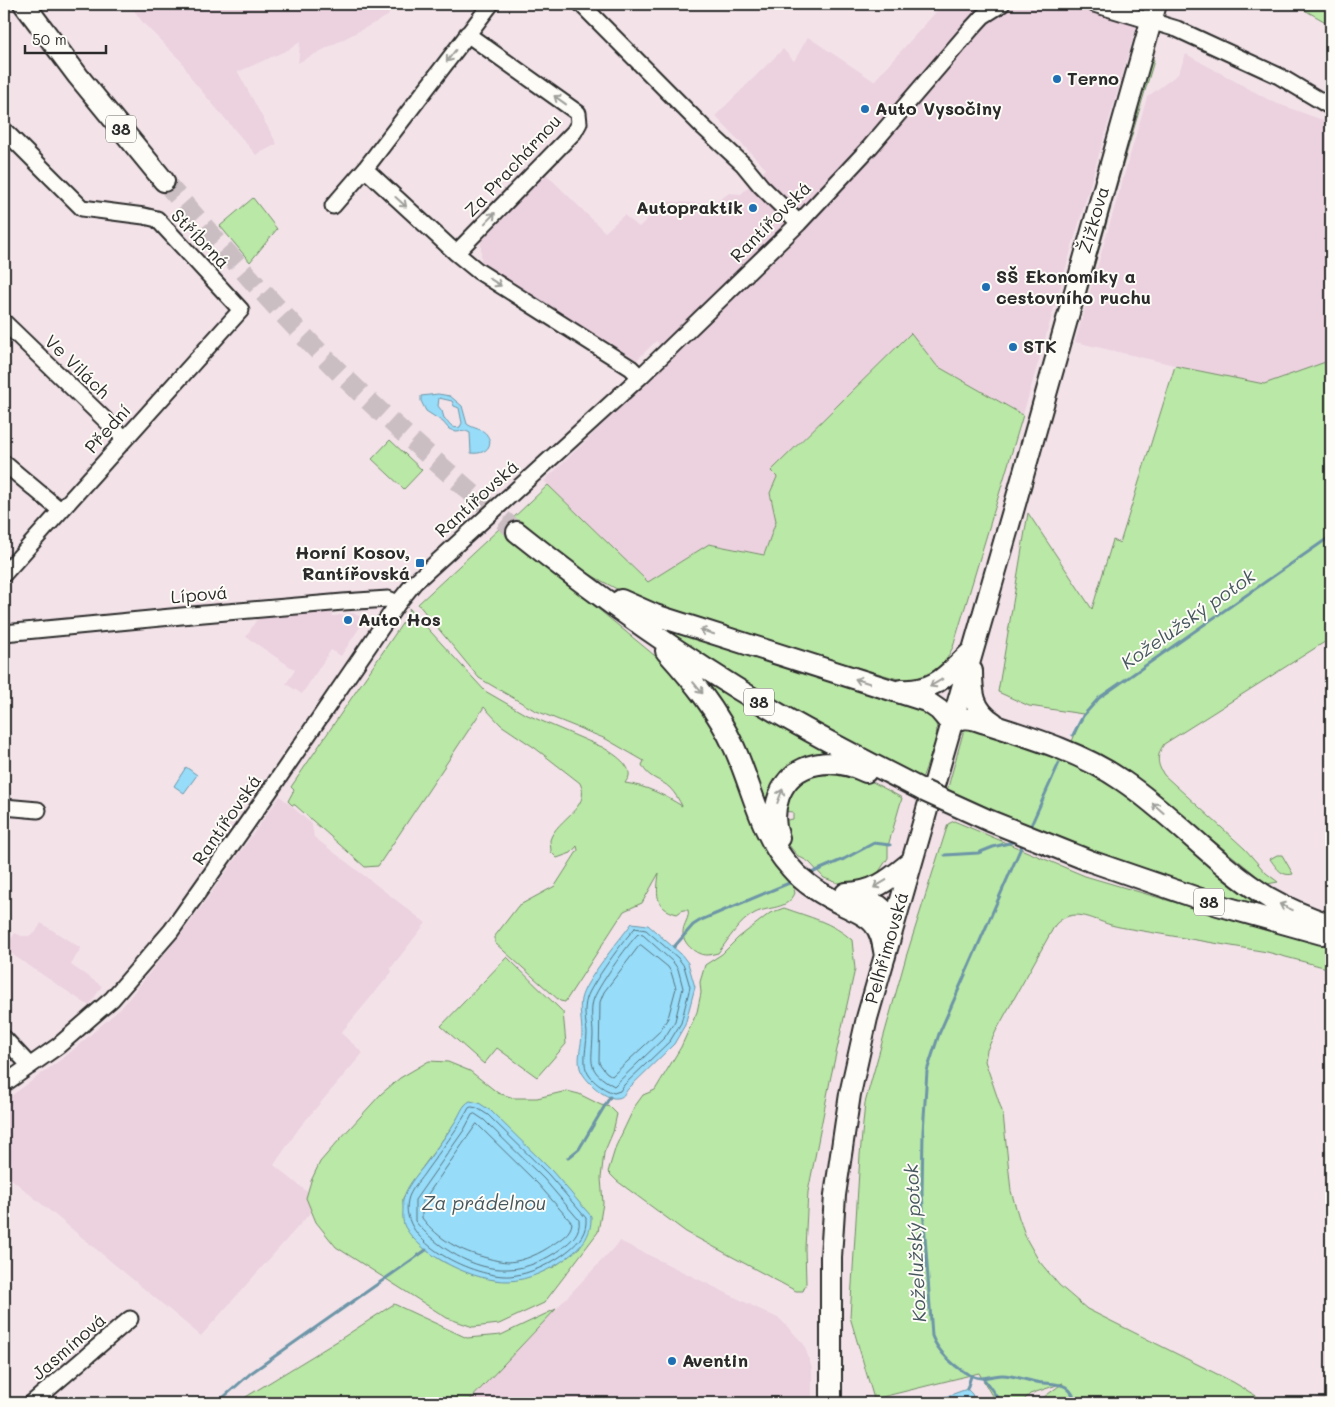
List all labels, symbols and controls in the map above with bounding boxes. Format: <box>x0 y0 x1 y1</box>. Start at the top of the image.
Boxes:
scale bar <box>25 22 106 54</box>
text: 50 m <box>32 29 67 49</box>
one-way arrow <box>445 49 456 62</box>
place label: Terno <box>1067 66 1119 90</box>
marker: Terno <box>1051 73 1063 85</box>
one-way arrow <box>553 95 567 105</box>
place label: Auto Vysočiny <box>875 96 1002 120</box>
marker: Auto Vysočiny <box>859 103 871 115</box>
street label: Za Prachárnou <box>459 109 566 222</box>
road number: 38 <box>106 116 136 142</box>
street label: Rantířovská <box>725 176 816 267</box>
street label: Žižkova <box>1072 183 1114 256</box>
place label: Autopraktik <box>636 195 743 219</box>
one-way arrow <box>394 196 407 208</box>
marker: Autopraktik <box>747 202 759 214</box>
street label: Stříbrná <box>166 203 235 273</box>
one-way arrow <box>484 212 496 224</box>
place label: SŠ Ekonomiky a cestovního ruchu <box>996 264 1151 309</box>
one-way arrow <box>488 277 502 287</box>
marker: SŠ Ekonomiky a cestovního ruchu <box>980 281 992 293</box>
street label: Ve Vilách <box>40 329 116 403</box>
place label: STK <box>1023 334 1057 358</box>
marker: STK <box>1007 341 1019 353</box>
street label: Přední <box>79 399 136 458</box>
street label: Rantířovská <box>429 454 523 542</box>
place label: Horní Kosov, Rantířovská <box>295 540 410 585</box>
marker: Horní Kosov, Rantířovská <box>414 557 426 569</box>
water label: Koželužský potok <box>1115 562 1261 674</box>
street label: Lípová <box>170 580 228 608</box>
place label: Auto Hos <box>358 607 441 631</box>
marker: Auto Hos <box>342 614 354 626</box>
one-way arrow <box>700 627 716 636</box>
one-way arrow <box>854 676 870 686</box>
one-way arrow <box>929 678 943 688</box>
one-way arrow <box>693 681 704 694</box>
road number: 38 <box>744 689 774 716</box>
street label: Rantířovská <box>186 770 266 869</box>
one-way arrow <box>775 789 785 804</box>
one-way arrow <box>1151 802 1164 814</box>
one-way arrow <box>873 880 887 890</box>
street label: Pelhřimovská <box>859 889 913 1007</box>
road number: 38 <box>1194 889 1224 916</box>
one-way arrow <box>1279 902 1294 911</box>
water label: Koželužský potok <box>898 1162 931 1323</box>
water label: Za prádelnou <box>422 1190 546 1215</box>
street label: Jasmínová <box>26 1307 110 1385</box>
place label: Aventin <box>682 1348 748 1372</box>
marker: Aventin <box>666 1355 678 1367</box>

